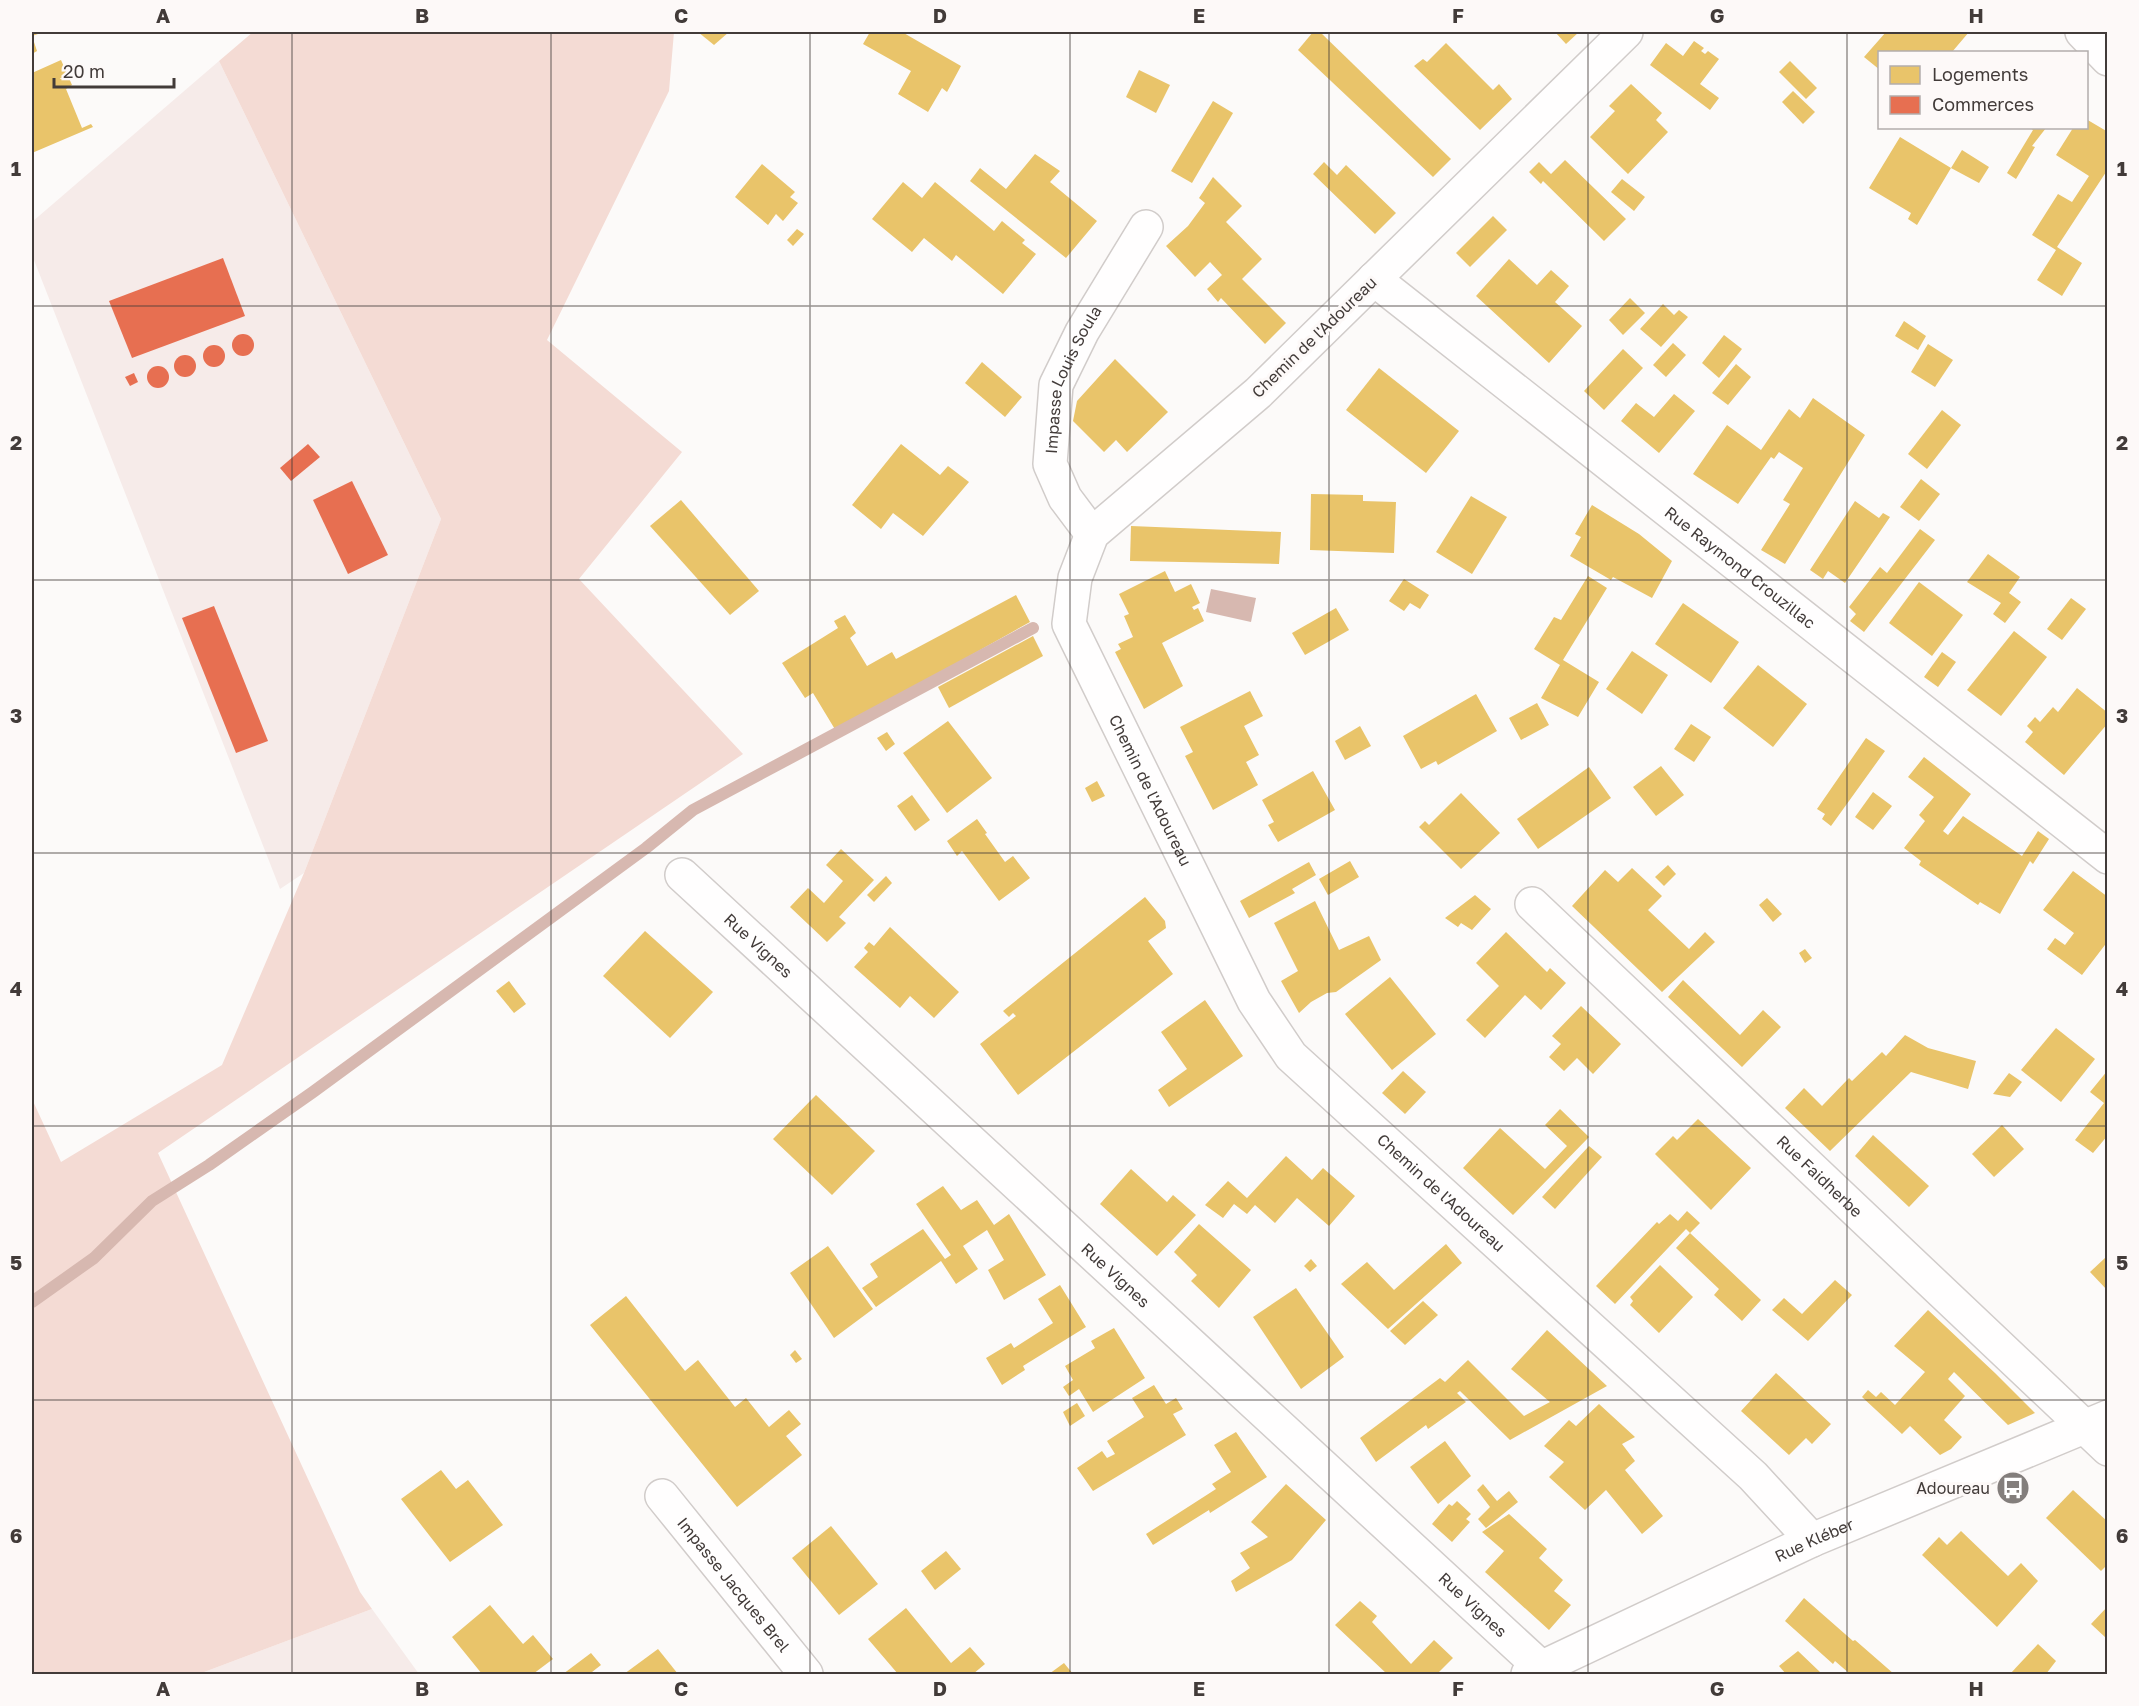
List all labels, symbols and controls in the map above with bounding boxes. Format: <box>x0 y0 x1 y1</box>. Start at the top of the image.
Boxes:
text: A <box>156 3 170 27</box>
text: B <box>415 3 429 27</box>
text: C <box>674 3 688 27</box>
text: D <box>933 3 947 27</box>
text: E <box>1193 3 1205 27</box>
text: F <box>1452 3 1464 27</box>
text: G <box>1710 3 1724 27</box>
text: H <box>1968 3 1984 27</box>
scale bar <box>54 51 174 89</box>
legend <box>1878 51 2088 129</box>
text: 20 m <box>63 60 105 82</box>
text: Logements <box>1932 63 2028 85</box>
text: Commerces <box>1932 93 2034 115</box>
text: 1 <box>11 156 21 180</box>
text: 1 <box>2117 156 2127 180</box>
street label: Chemin de l'Adoureau <box>1247 272 1381 402</box>
street label: Impasse Louis Soula <box>1041 302 1106 455</box>
text: 2 <box>10 430 22 454</box>
text: 2 <box>2116 430 2128 454</box>
street label: Rue Raymond Crouzillac <box>1661 502 1820 633</box>
text: 3 <box>10 703 22 727</box>
text: 3 <box>2116 703 2128 727</box>
street label: Chemin de l'Adoureau <box>1105 711 1196 869</box>
street label: Rue Vignes <box>720 909 797 982</box>
text: 4 <box>10 976 22 1000</box>
text: 4 <box>2116 976 2128 1000</box>
street label: Chemin de l'Adoureau <box>1373 1129 1509 1256</box>
street label: Rue Faidherbe <box>1773 1131 1867 1221</box>
street label: Rue Vignes <box>1077 1239 1154 1312</box>
text: 5 <box>10 1250 22 1274</box>
text: 5 <box>2116 1250 2128 1274</box>
bus stop icon: Adoureau <box>1995 1470 2031 1506</box>
place label: Adoureau <box>1916 1478 1990 1498</box>
street label: Impasse Jacques Brel <box>673 1513 794 1656</box>
street label: Rue Kléber <box>1772 1514 1856 1566</box>
text: 6 <box>10 1523 22 1547</box>
text: 6 <box>2116 1523 2128 1547</box>
street label: Rue Vignes <box>1434 1568 1511 1641</box>
text: A <box>156 1676 170 1700</box>
text: B <box>415 1676 429 1700</box>
text: C <box>674 1676 688 1700</box>
text: D <box>933 1676 947 1700</box>
text: E <box>1193 1676 1205 1700</box>
text: F <box>1452 1676 1464 1700</box>
text: G <box>1710 1676 1724 1700</box>
text: H <box>1968 1676 1984 1700</box>

